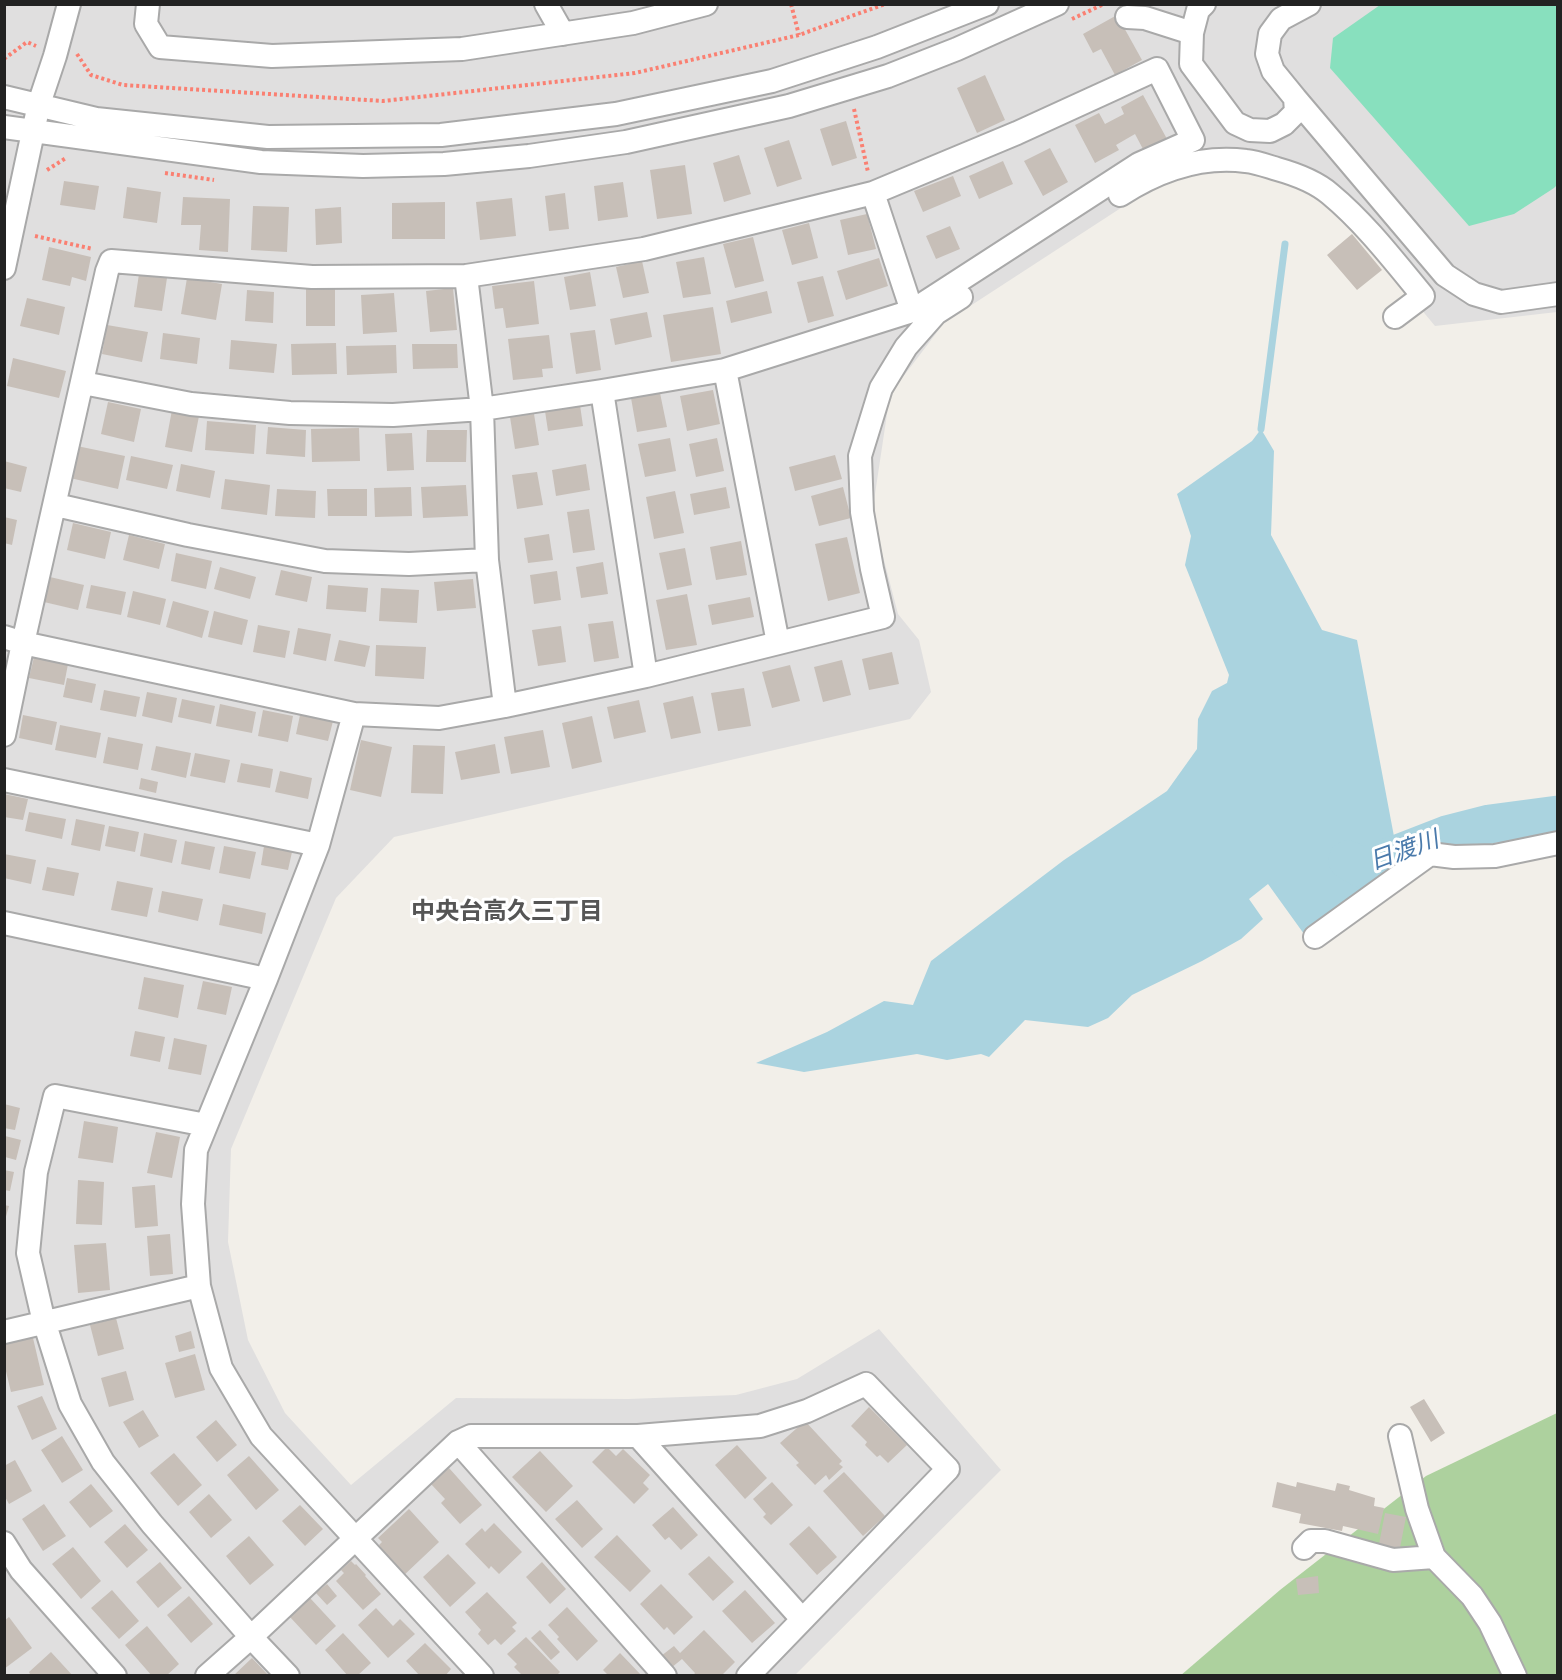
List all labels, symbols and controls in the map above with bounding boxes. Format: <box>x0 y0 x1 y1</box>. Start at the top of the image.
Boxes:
water label: 日渡川 <box>1365 825 1443 877</box>
district label: 中央台高久三丁目 <box>411 898 603 926</box>

